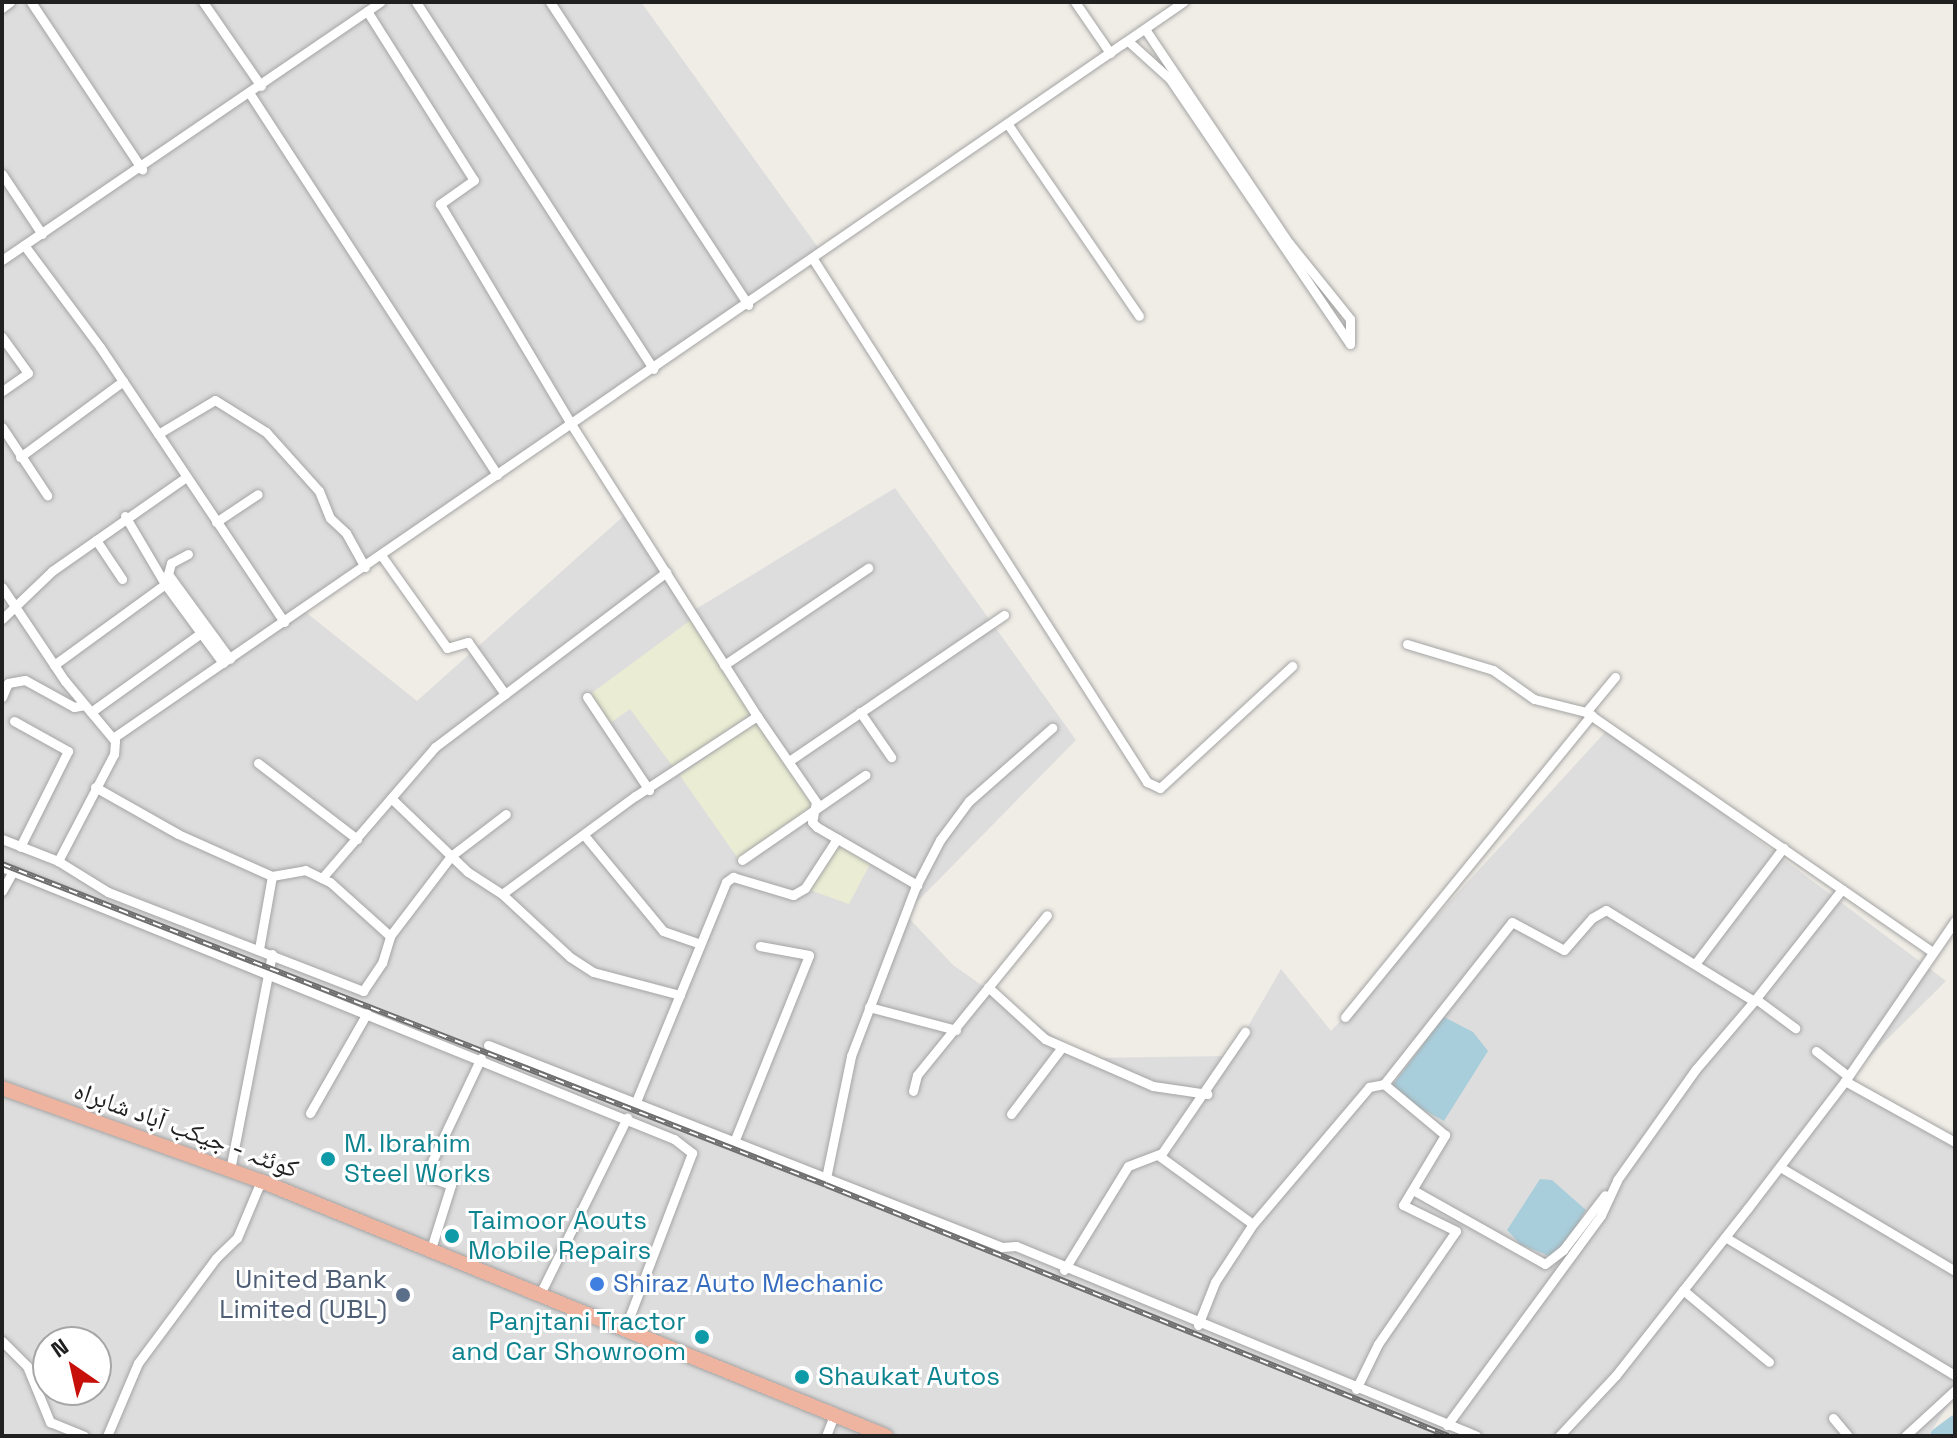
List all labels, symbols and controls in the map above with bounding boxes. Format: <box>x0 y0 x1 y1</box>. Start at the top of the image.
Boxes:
street label: کوئٹہ - جیکب آباد شاہراہ <box>69 1075 303 1185</box>
place label: M. Ibrahim Steel Works <box>344 1128 491 1190</box>
marker: M. Ibrahim Steel Works <box>319 1150 337 1168</box>
place label: Taimoor Aouts Mobile Repairs <box>468 1205 651 1266</box>
marker: Taimoor Aouts Mobile Repairs <box>443 1227 461 1245</box>
place label: United Bank Limited (UBL) <box>219 1264 387 1326</box>
place label: Shiraz Auto Mechanic <box>613 1268 884 1300</box>
marker: Shiraz Auto Mechanic <box>588 1275 606 1293</box>
marker: United Bank Limited (UBL) <box>394 1286 412 1304</box>
place label: Panjtani Tractor and Car Showroom <box>451 1306 686 1368</box>
north arrow <box>32 1326 112 1406</box>
marker: Panjtani Tractor and Car Showroom <box>693 1328 711 1346</box>
text: N <box>46 1332 74 1363</box>
place label: Shaukat Autos <box>818 1361 1000 1393</box>
marker: Shaukat Autos <box>793 1368 811 1386</box>

